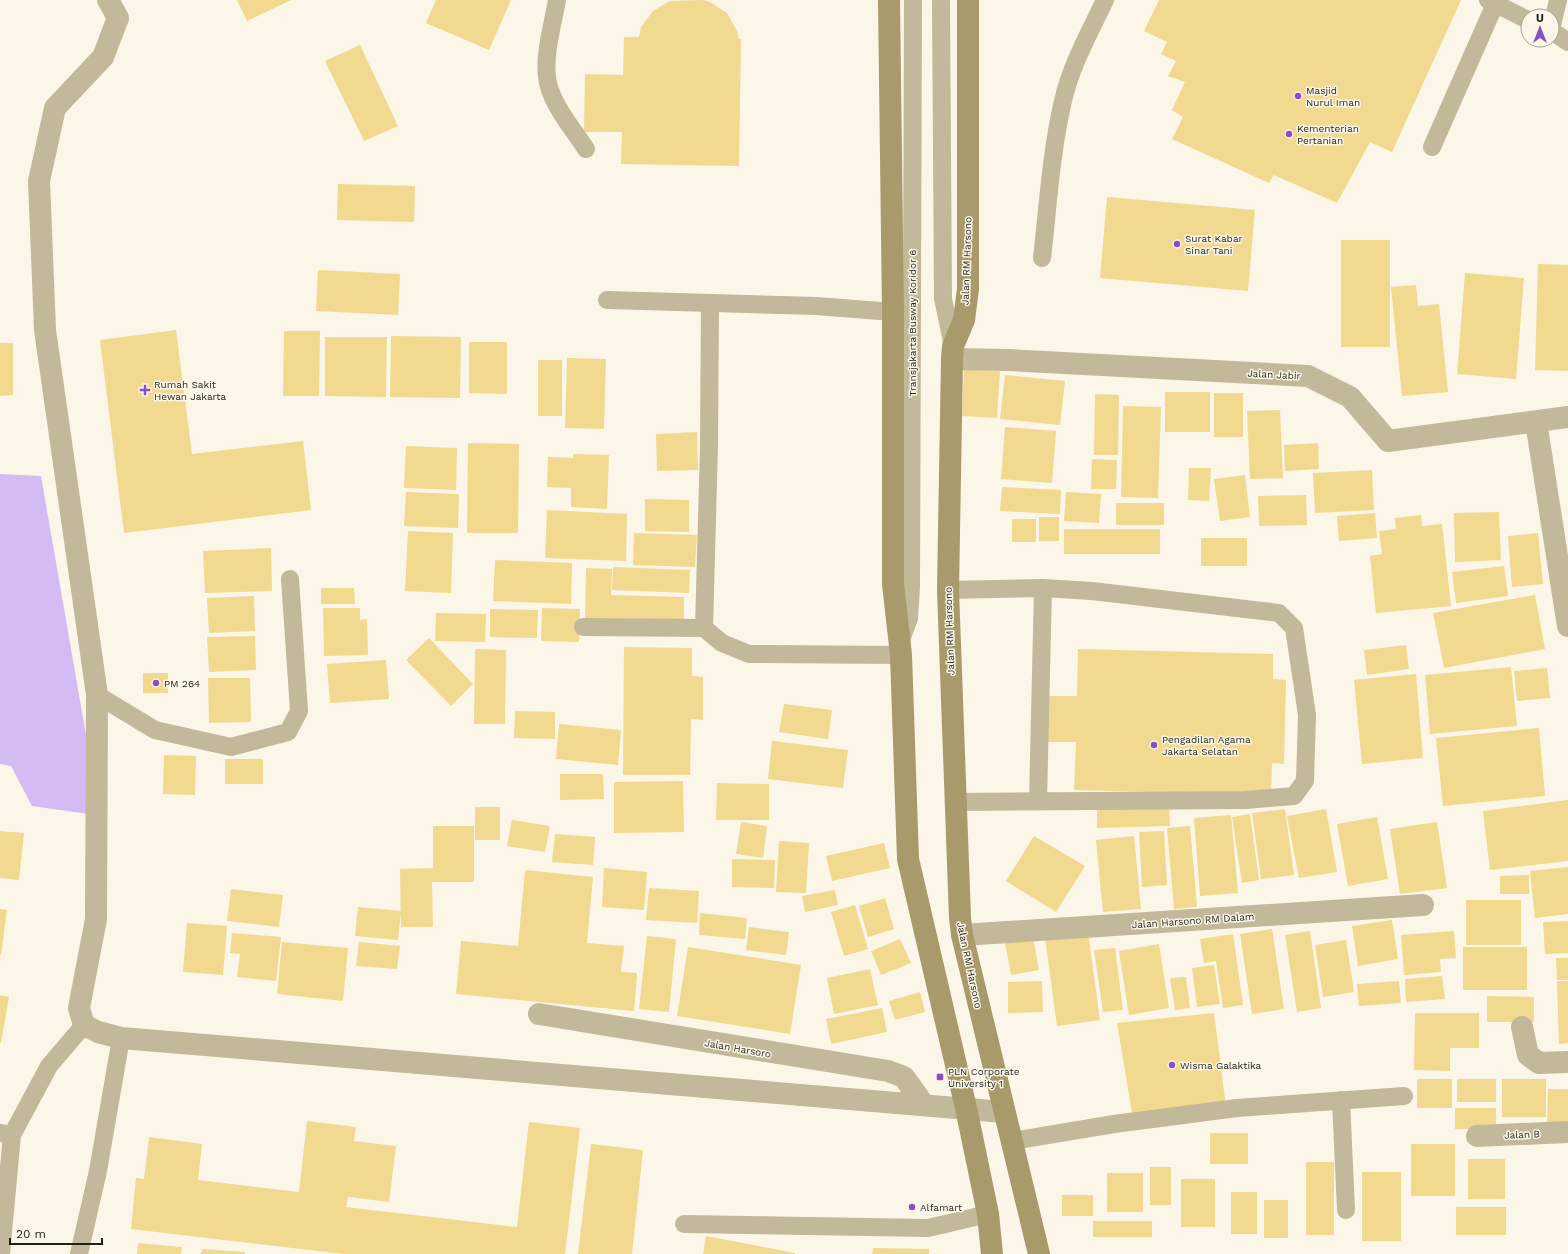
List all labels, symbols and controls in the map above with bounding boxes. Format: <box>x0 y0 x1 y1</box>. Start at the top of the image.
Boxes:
north arrow <box>1520 8 1560 48</box>
text: U <box>1536 12 1544 25</box>
place label: Masjid Nurul Iman <box>1306 85 1360 108</box>
marker: Masjid Nurul Iman <box>1293 91 1303 101</box>
place label: Kementerian Pertanian <box>1297 123 1359 146</box>
marker: Kementerian Pertanian <box>1284 129 1294 139</box>
street label: Jalan RM Harsono <box>959 217 974 305</box>
place label: Surat Kabar Sinar Tani <box>1185 233 1243 256</box>
marker: Surat Kabar Sinar Tani <box>1172 239 1182 249</box>
street label: Transjakarta Busway Koridor 6 <box>907 250 918 396</box>
street label: Jalan Jabir <box>1247 368 1301 381</box>
place label: Rumah Sakit Hewan Jakarta <box>154 379 227 402</box>
marker: Rumah Sakit Hewan Jakarta <box>139 384 151 396</box>
street label: Jalan RM Harsono <box>942 587 957 675</box>
marker: PM 264 <box>151 678 161 688</box>
place label: PM 264 <box>164 678 200 689</box>
place label: Pengadilan Agama Jakarta Selatan <box>1162 734 1251 757</box>
marker: Pengadilan Agama Jakarta Selatan <box>1149 740 1159 750</box>
street label: Jalan Harsono RM Dalam <box>1131 911 1255 930</box>
street label: Jalan RM Harsono <box>955 921 984 1009</box>
street label: Jalan Harsoro <box>704 1037 772 1060</box>
marker: Wisma Galaktika <box>1167 1060 1177 1070</box>
place label: Wisma Galaktika <box>1180 1060 1262 1071</box>
place label: PLN Corporate University 1 <box>948 1066 1020 1089</box>
marker: PLN Corporate University 1 <box>935 1072 945 1082</box>
street label: Jalan B <box>1504 1128 1540 1141</box>
marker: Alfamart <box>907 1202 917 1212</box>
place label: Alfamart <box>920 1202 963 1213</box>
scale bar <box>10 1220 102 1246</box>
text: 20 m <box>16 1227 46 1241</box>

